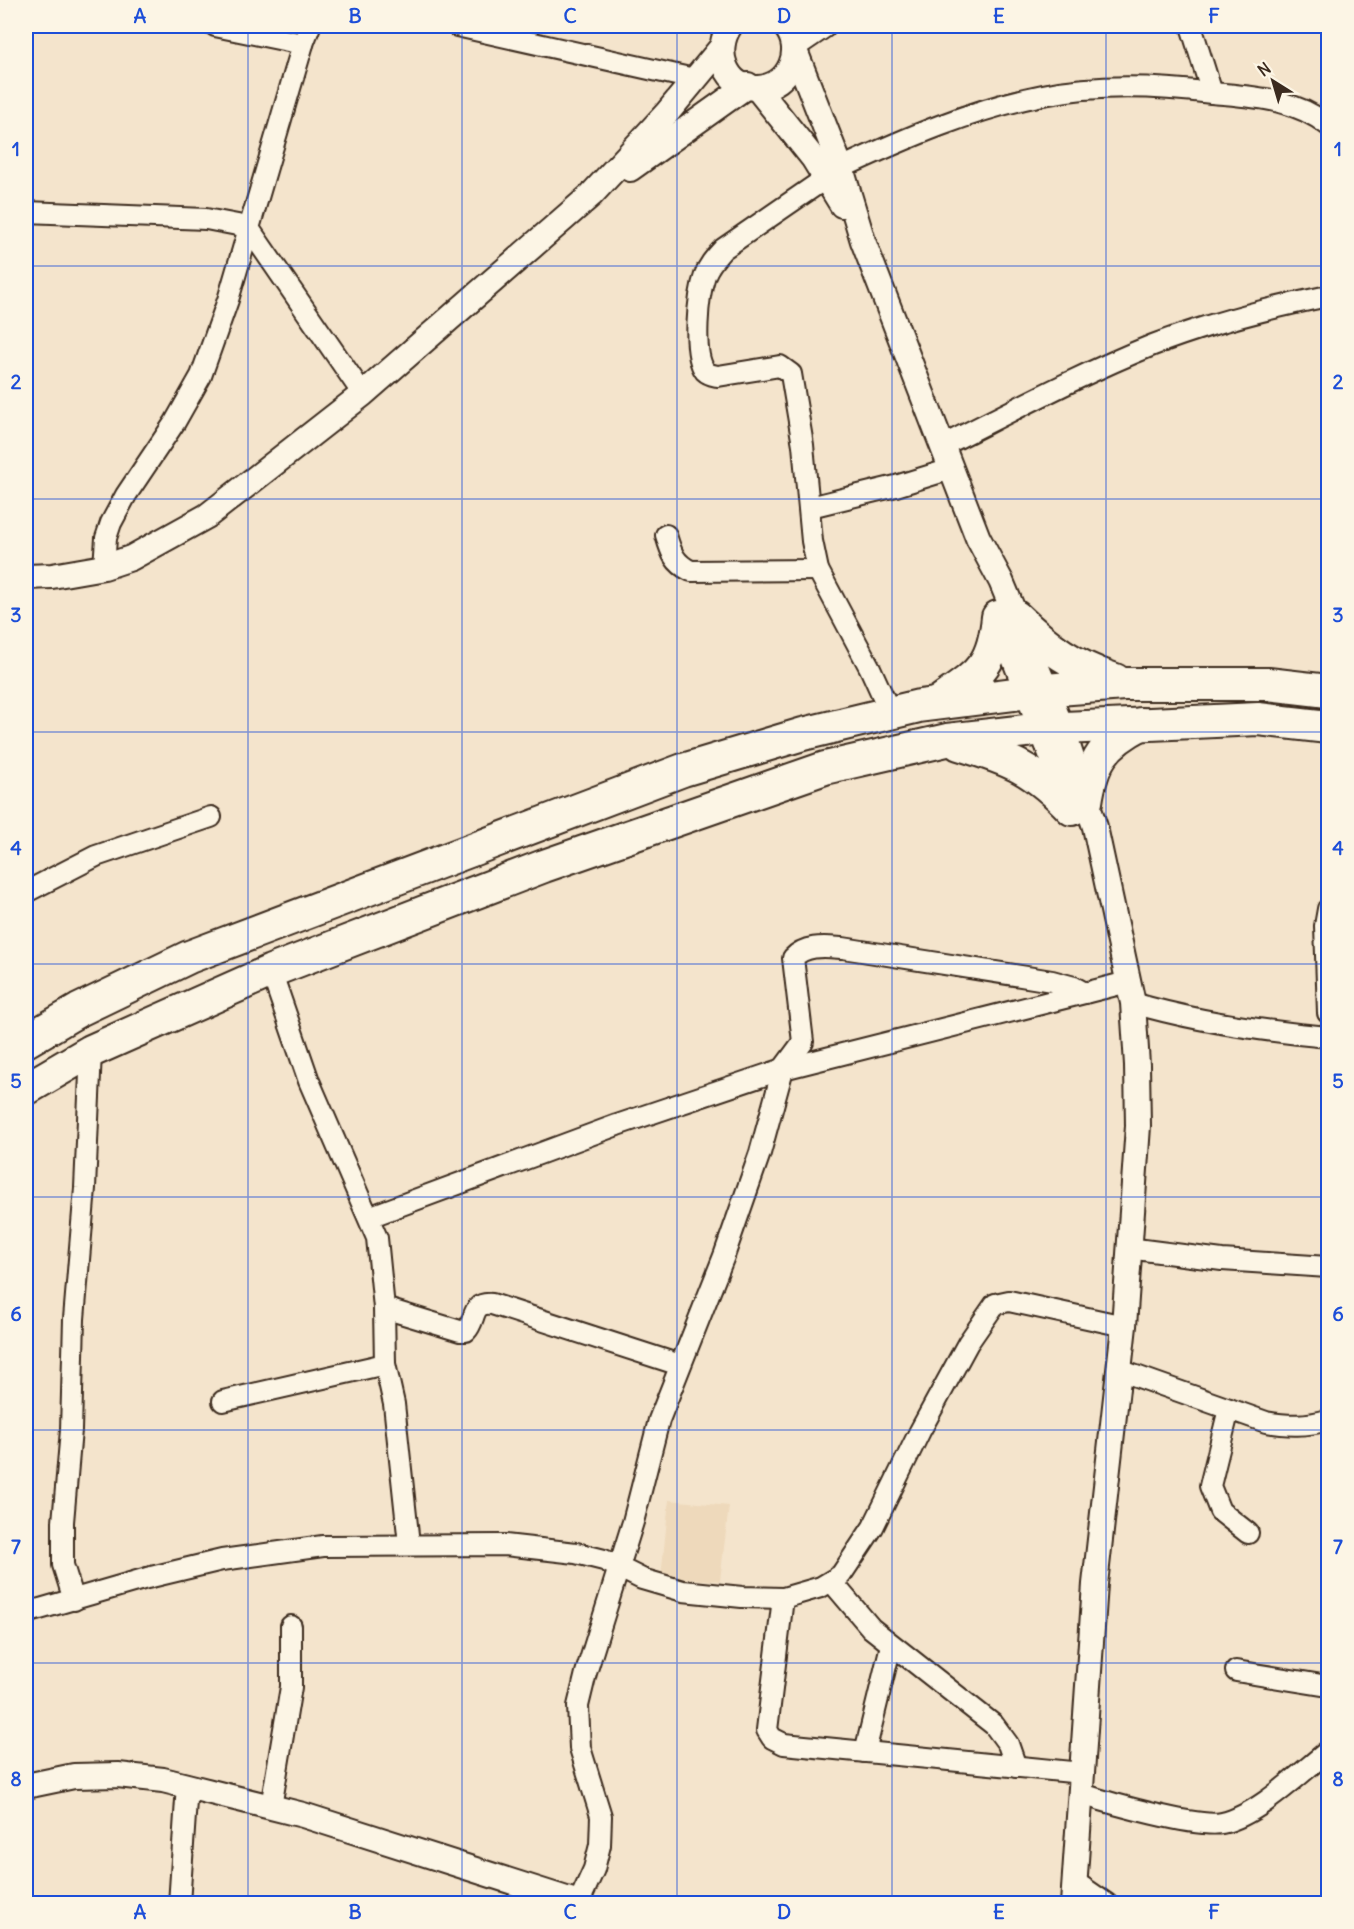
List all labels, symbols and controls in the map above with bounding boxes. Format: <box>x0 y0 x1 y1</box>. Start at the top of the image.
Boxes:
text: A <box>134 3 147 28</box>
text: B <box>348 3 362 28</box>
text: C <box>563 3 577 28</box>
text: D <box>777 3 791 28</box>
text: E <box>993 3 1005 28</box>
text: F <box>1208 3 1220 28</box>
north arrow <box>1243 51 1303 111</box>
text: N <box>1254 58 1274 80</box>
text: 1 <box>12 136 20 161</box>
text: 1 <box>1334 136 1342 161</box>
text: 2 <box>11 369 22 394</box>
text: 2 <box>1333 369 1344 394</box>
text: 3 <box>10 602 22 627</box>
text: 3 <box>1332 602 1344 627</box>
text: 4 <box>10 835 22 860</box>
text: 4 <box>1332 835 1344 860</box>
text: 5 <box>10 1068 22 1093</box>
text: 5 <box>1332 1068 1344 1093</box>
text: 6 <box>10 1301 22 1326</box>
text: 6 <box>1332 1301 1344 1326</box>
text: 7 <box>11 1534 21 1559</box>
text: 7 <box>1333 1534 1343 1559</box>
text: 8 <box>10 1766 22 1791</box>
text: 8 <box>1332 1766 1344 1791</box>
text: A <box>134 1899 147 1924</box>
text: B <box>348 1899 362 1924</box>
text: C <box>563 1899 577 1924</box>
text: D <box>777 1899 791 1924</box>
text: E <box>993 1899 1005 1924</box>
text: F <box>1208 1899 1220 1924</box>

